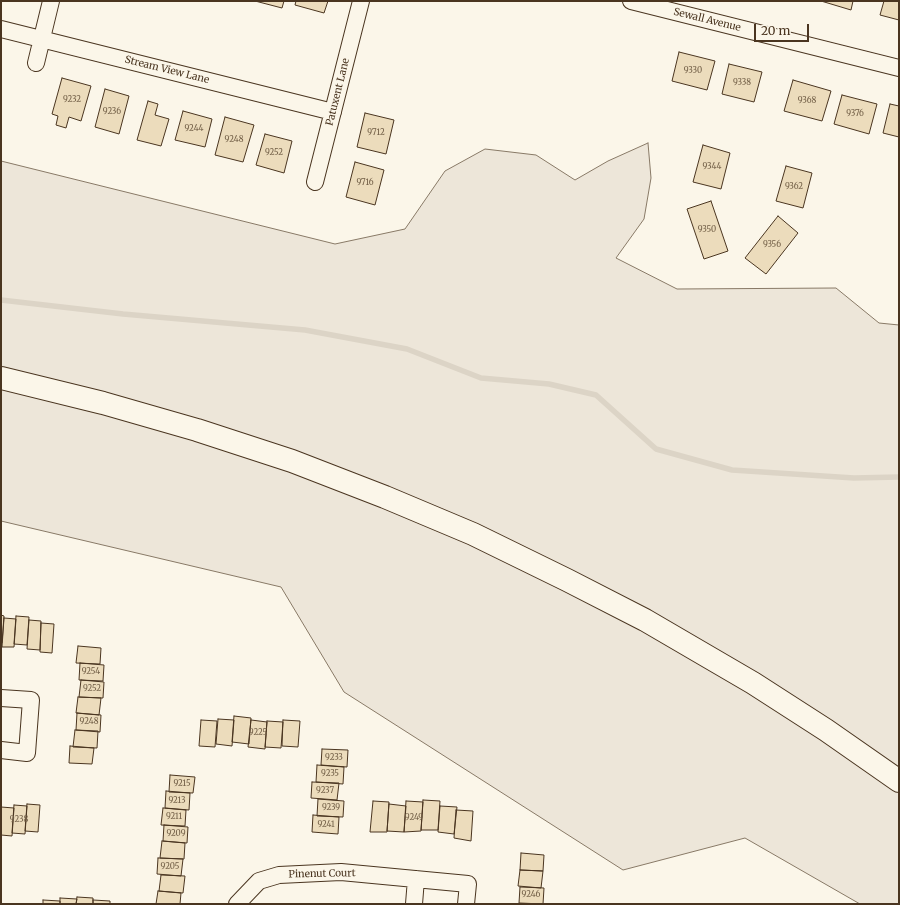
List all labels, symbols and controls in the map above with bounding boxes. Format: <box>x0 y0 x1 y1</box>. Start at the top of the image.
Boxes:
street label: Sewall Avenue <box>672 6 742 34</box>
scale bar <box>756 16 811 42</box>
text: 20 m <box>761 23 790 38</box>
street label: Stream View Lane <box>124 54 210 86</box>
street label: Patuxent Lane <box>324 57 352 127</box>
house number: 9330 <box>684 66 702 76</box>
house number: 9338 <box>733 78 751 88</box>
house number: 9232 <box>63 95 81 105</box>
house number: 9368 <box>798 96 816 106</box>
house number: 9236 <box>103 107 121 117</box>
house number: 9376 <box>846 109 864 119</box>
house number: 9244 <box>185 124 203 134</box>
house number: 9712 <box>367 128 385 138</box>
house number: 9248 <box>225 135 243 145</box>
house number: 9252 <box>265 148 283 158</box>
house number: 9344 <box>703 162 721 172</box>
house number: 9716 <box>356 178 374 188</box>
house number: 9362 <box>785 182 803 192</box>
house number: 9350 <box>698 225 716 235</box>
house number: 9356 <box>763 240 781 250</box>
house number: 9254 <box>82 667 100 677</box>
house number: 9252 <box>83 684 101 694</box>
house number: 9248 <box>80 717 98 727</box>
house number: 9225 <box>249 728 267 738</box>
house number: 9233 <box>325 753 343 763</box>
house number: 9235 <box>321 769 339 779</box>
house number: 9215 <box>173 779 191 789</box>
house number: 9237 <box>316 786 334 796</box>
house number: 9213 <box>168 796 186 806</box>
house number: 9239 <box>322 803 340 813</box>
house number: 9211 <box>166 812 182 822</box>
house number: 9249 <box>405 813 423 823</box>
house number: 9238 <box>10 815 28 825</box>
house number: 9241 <box>317 820 335 830</box>
house number: 9209 <box>166 829 186 839</box>
house number: 9205 <box>161 862 179 872</box>
street label: Pinenut Court <box>288 867 356 881</box>
house number: 9246 <box>522 890 540 900</box>

